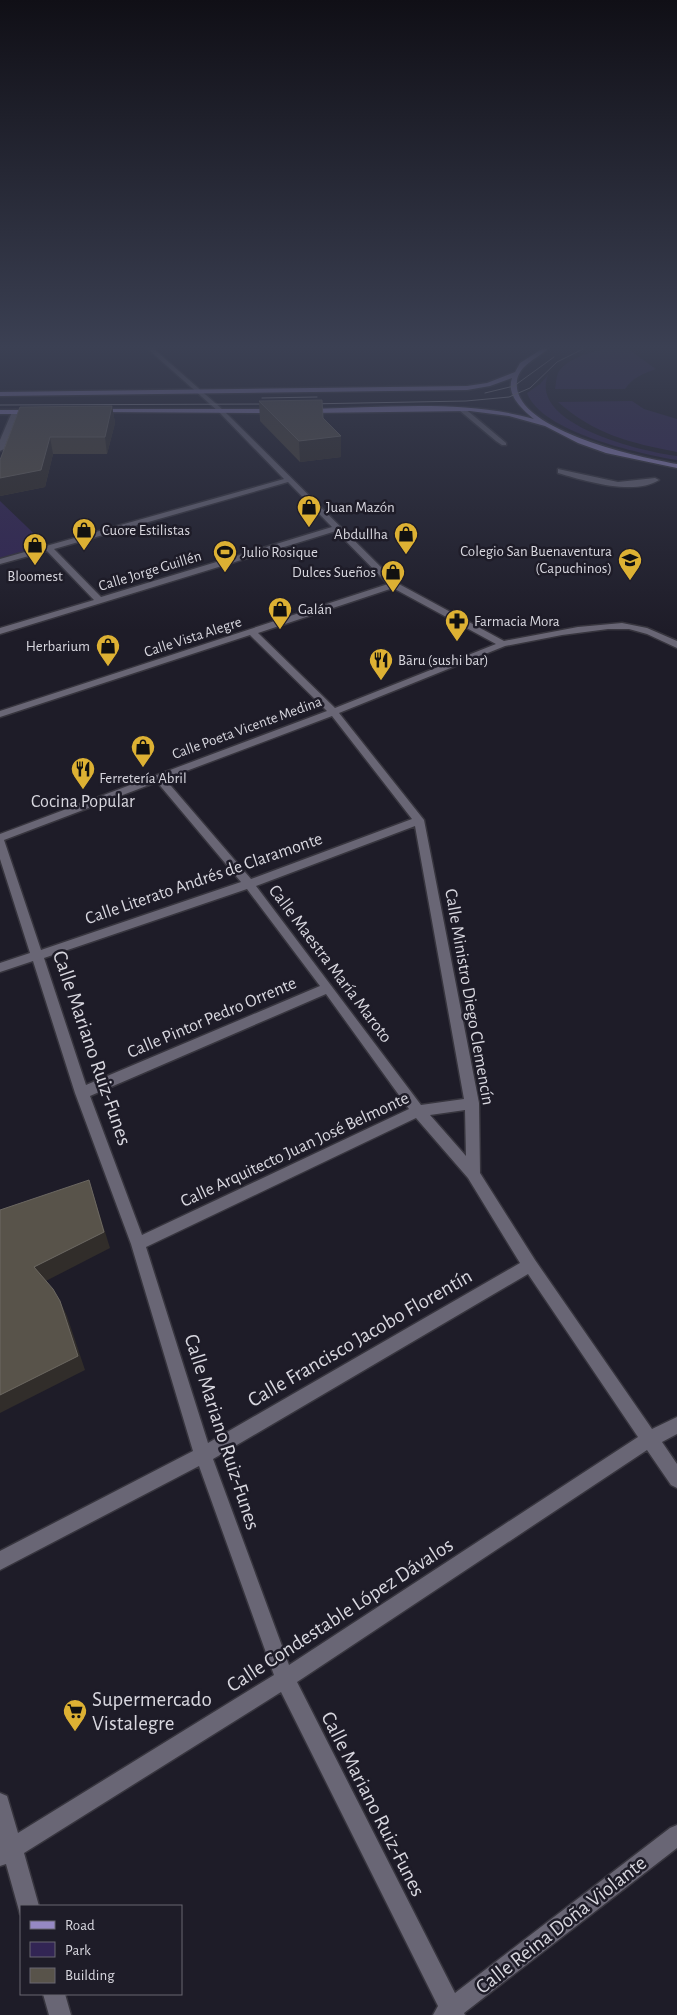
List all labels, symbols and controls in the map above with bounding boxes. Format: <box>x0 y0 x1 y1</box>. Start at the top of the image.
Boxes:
shop icon: Juan Mazón <box>296 494 322 528</box>
place label: Juan Mazón <box>326 500 395 515</box>
shop icon: Cuore Estilistas <box>71 517 97 551</box>
shop icon: Abdullha <box>393 521 419 555</box>
place label: Cuore Estilistas <box>102 523 190 538</box>
place label: Abdullha <box>334 527 388 542</box>
shop icon: Bloomest <box>22 532 48 566</box>
sports icon: Julio Rosique <box>212 539 238 573</box>
place label: Colegio San Buenaventura (Capuchinos) <box>460 544 612 576</box>
place label: Julio Rosique <box>242 545 318 560</box>
school or university icon: Colegio San Buenaventura (Capuchinos) <box>617 547 643 581</box>
street label: Calle Jorge Guillén <box>97 548 203 594</box>
shop icon: Dulces Sueños <box>380 559 406 593</box>
place label: Dulces Sueños <box>292 565 376 580</box>
place label: Bloomest <box>7 569 63 584</box>
shop icon: Galán <box>267 596 293 630</box>
place label: Galán <box>298 602 332 617</box>
pharmacy icon: Farmacia Mora <box>444 608 470 642</box>
street label: Calle Vista Alegre <box>142 614 244 660</box>
place label: Farmacia Mora <box>474 614 560 629</box>
shop icon: Herbarium <box>95 633 121 667</box>
place label: Herbarium <box>26 639 90 654</box>
restaurant icon: Bāru (sushi bar) <box>368 647 394 681</box>
place label: Bāru (sushi bar) <box>398 653 489 668</box>
street label: Calle Poeta Vicente Medina <box>170 694 324 762</box>
shop icon: Ferretería Abril <box>130 734 156 768</box>
restaurant icon: Cocina Popular <box>70 756 96 790</box>
place label: Ferretería Abril <box>99 771 187 786</box>
place label: Cocina Popular <box>31 793 135 811</box>
street label: Calle Literato Andrés de Claramonte <box>83 830 325 928</box>
street label: Calle Maestra María Maroto <box>265 882 395 1046</box>
street label: Calle Ministro Diego Clemencín <box>441 887 497 1107</box>
street label: Calle Mariano Ruiz-Funes <box>49 948 135 1148</box>
street label: Calle Pintor Pedro Orrente <box>125 974 299 1062</box>
street label: Calle Arquitecto Juan José Belmonte <box>178 1089 412 1211</box>
street label: Calle Francisco Jacobo Florentín <box>244 1265 476 1411</box>
street label: Calle Mariano Ruiz-Funes <box>180 1332 264 1532</box>
street label: Calle Condestable López Dávalos <box>223 1534 457 1696</box>
place label: Supermercado Vistalegre <box>92 1689 212 1734</box>
supermarket icon: Supermercado Vistalegre <box>62 1698 88 1732</box>
street label: Calle Mariano Ruiz-Funes <box>317 1708 429 1900</box>
street label: Calle Reina Doña Violante <box>472 1852 650 1998</box>
legend <box>20 1905 182 1995</box>
text: Road <box>65 1918 95 1933</box>
text: Park <box>65 1943 91 1958</box>
text: Building <box>65 1968 115 1983</box>

